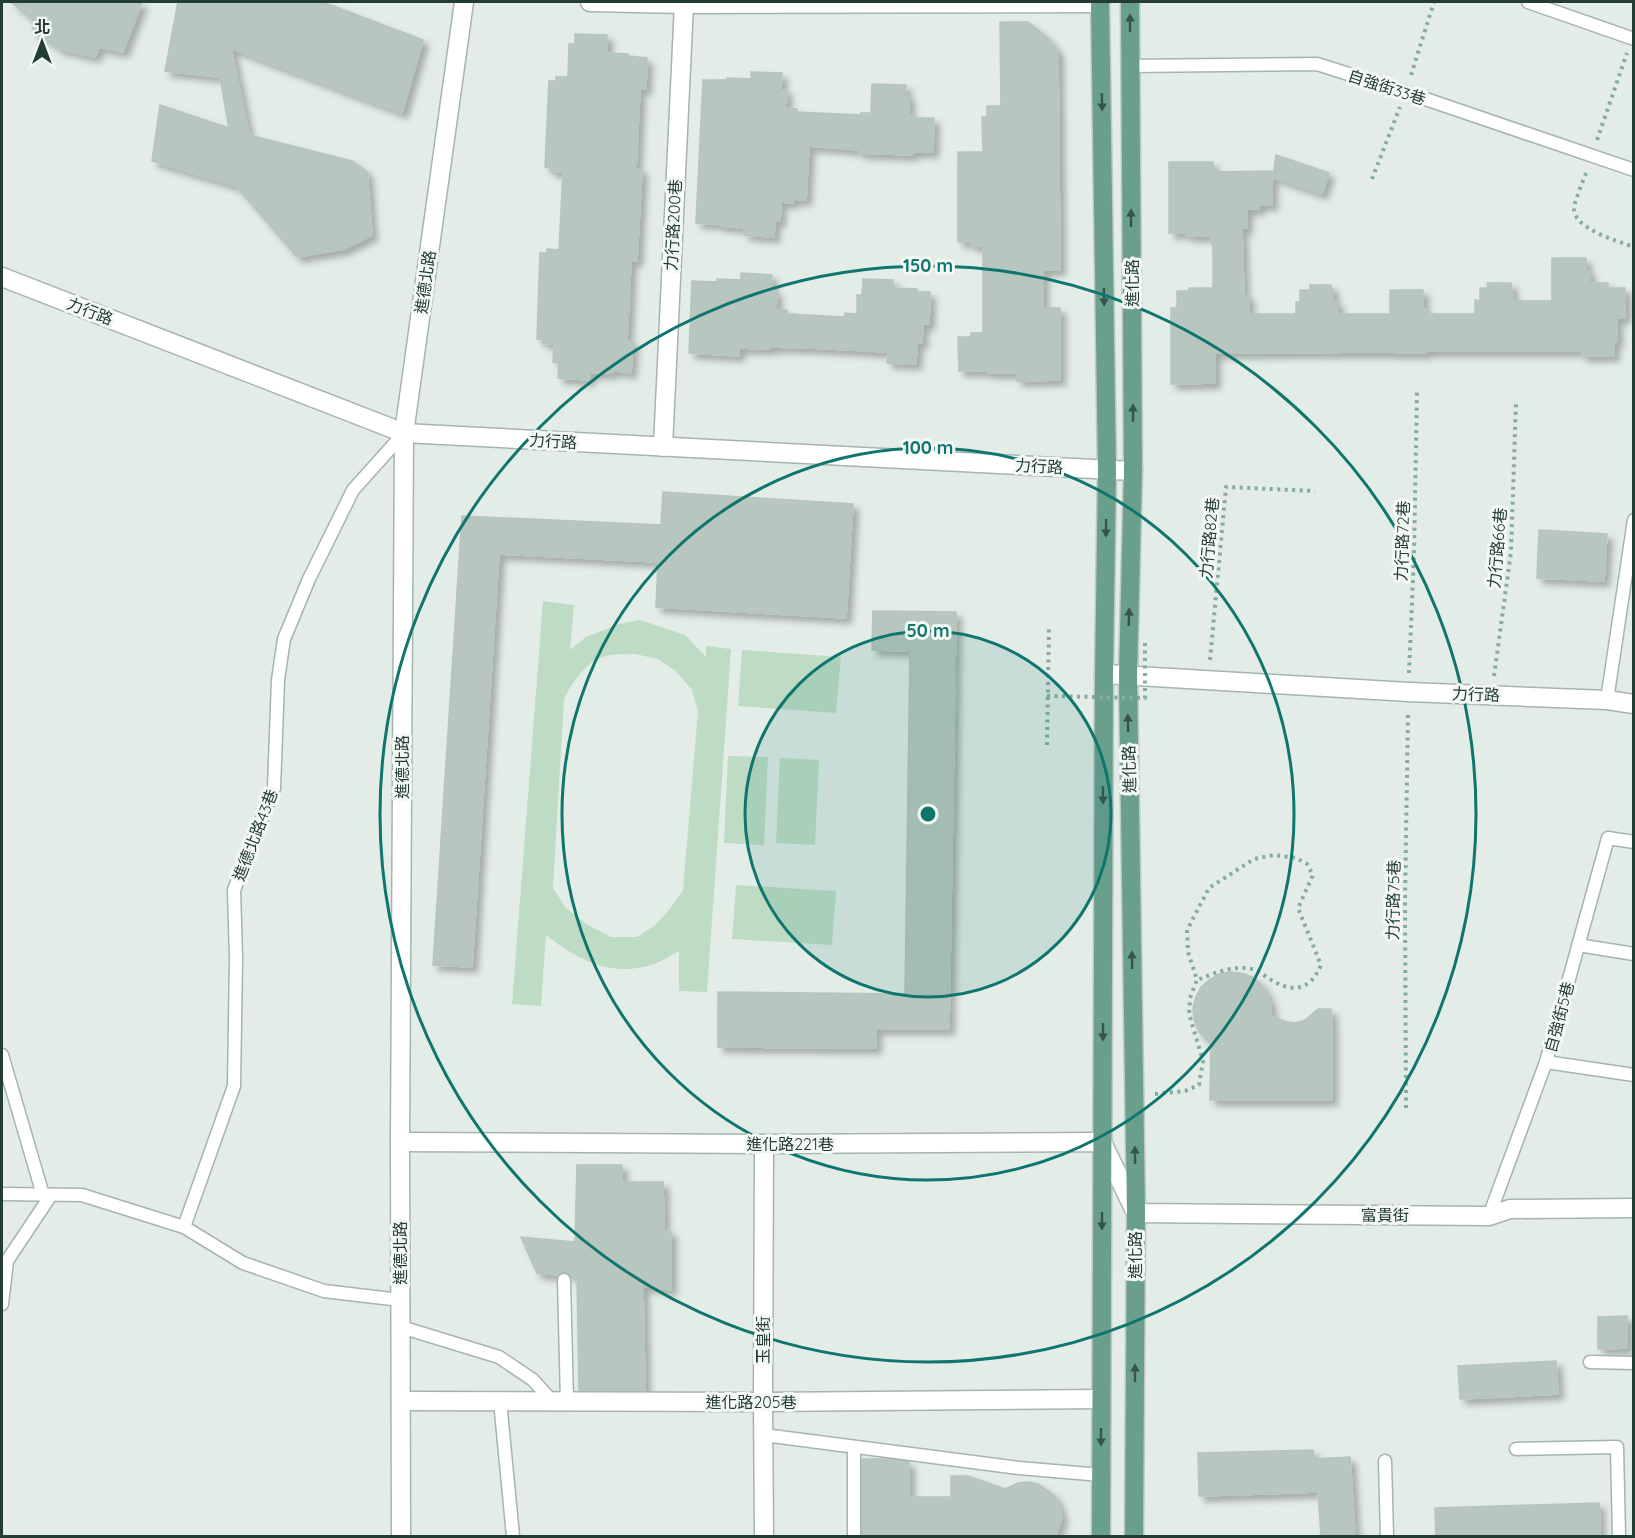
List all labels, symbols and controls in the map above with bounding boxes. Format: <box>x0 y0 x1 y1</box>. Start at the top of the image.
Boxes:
north arrow <box>12 12 72 72</box>
one-way arrow <box>1125 13 1135 32</box>
text: 北 <box>34 17 50 37</box>
street label: 自強街33巷 <box>1345 65 1429 109</box>
one-way arrow <box>1097 92 1106 111</box>
street label: 力行路200巷 <box>661 179 685 271</box>
one-way arrow <box>1126 208 1136 227</box>
street label: 進德北路 <box>411 249 439 315</box>
text: 150 m <box>903 254 953 277</box>
street label: 進化路 <box>1122 259 1142 307</box>
one-way arrow <box>1099 287 1109 306</box>
street label: 力行路 <box>64 293 116 329</box>
one-way arrow <box>1128 403 1138 422</box>
street label: 力行路 <box>529 430 577 452</box>
text: 100 m <box>903 436 953 459</box>
street label: 力行路 <box>1015 455 1063 477</box>
street label: 力行路82巷 <box>1195 497 1223 579</box>
street label: 力行路72巷 <box>1391 500 1413 582</box>
street label: 力行路66巷 <box>1483 507 1511 589</box>
one-way arrow <box>1101 519 1111 538</box>
one-way arrow <box>1125 607 1134 626</box>
text: 50 m <box>906 619 950 642</box>
street label: 力行路 <box>1452 683 1500 705</box>
one-way arrow <box>1124 713 1133 732</box>
street label: 進德北路 <box>392 735 412 799</box>
street label: 進化路 <box>1119 745 1139 793</box>
street label: 進德北路43巷 <box>228 786 282 884</box>
one-way arrow <box>1098 786 1108 805</box>
centre of rings <box>918 804 938 824</box>
street label: 力行路75巷 <box>1382 859 1404 941</box>
one-way arrow <box>1127 950 1137 969</box>
street label: 自強街5巷 <box>1540 979 1578 1055</box>
one-way arrow <box>1098 1023 1108 1042</box>
street label: 進化路221巷 <box>746 1134 834 1154</box>
one-way arrow <box>1130 1145 1139 1164</box>
street label: 富貴街 <box>1361 1205 1409 1225</box>
one-way arrow <box>1097 1212 1107 1231</box>
street label: 進德北路 <box>390 1221 410 1285</box>
street label: 進化路 <box>1125 1231 1145 1279</box>
street label: 玉皇街 <box>753 1316 773 1364</box>
one-way arrow <box>1130 1364 1140 1383</box>
street label: 進化路205巷 <box>705 1392 797 1412</box>
one-way arrow <box>1096 1428 1106 1447</box>

